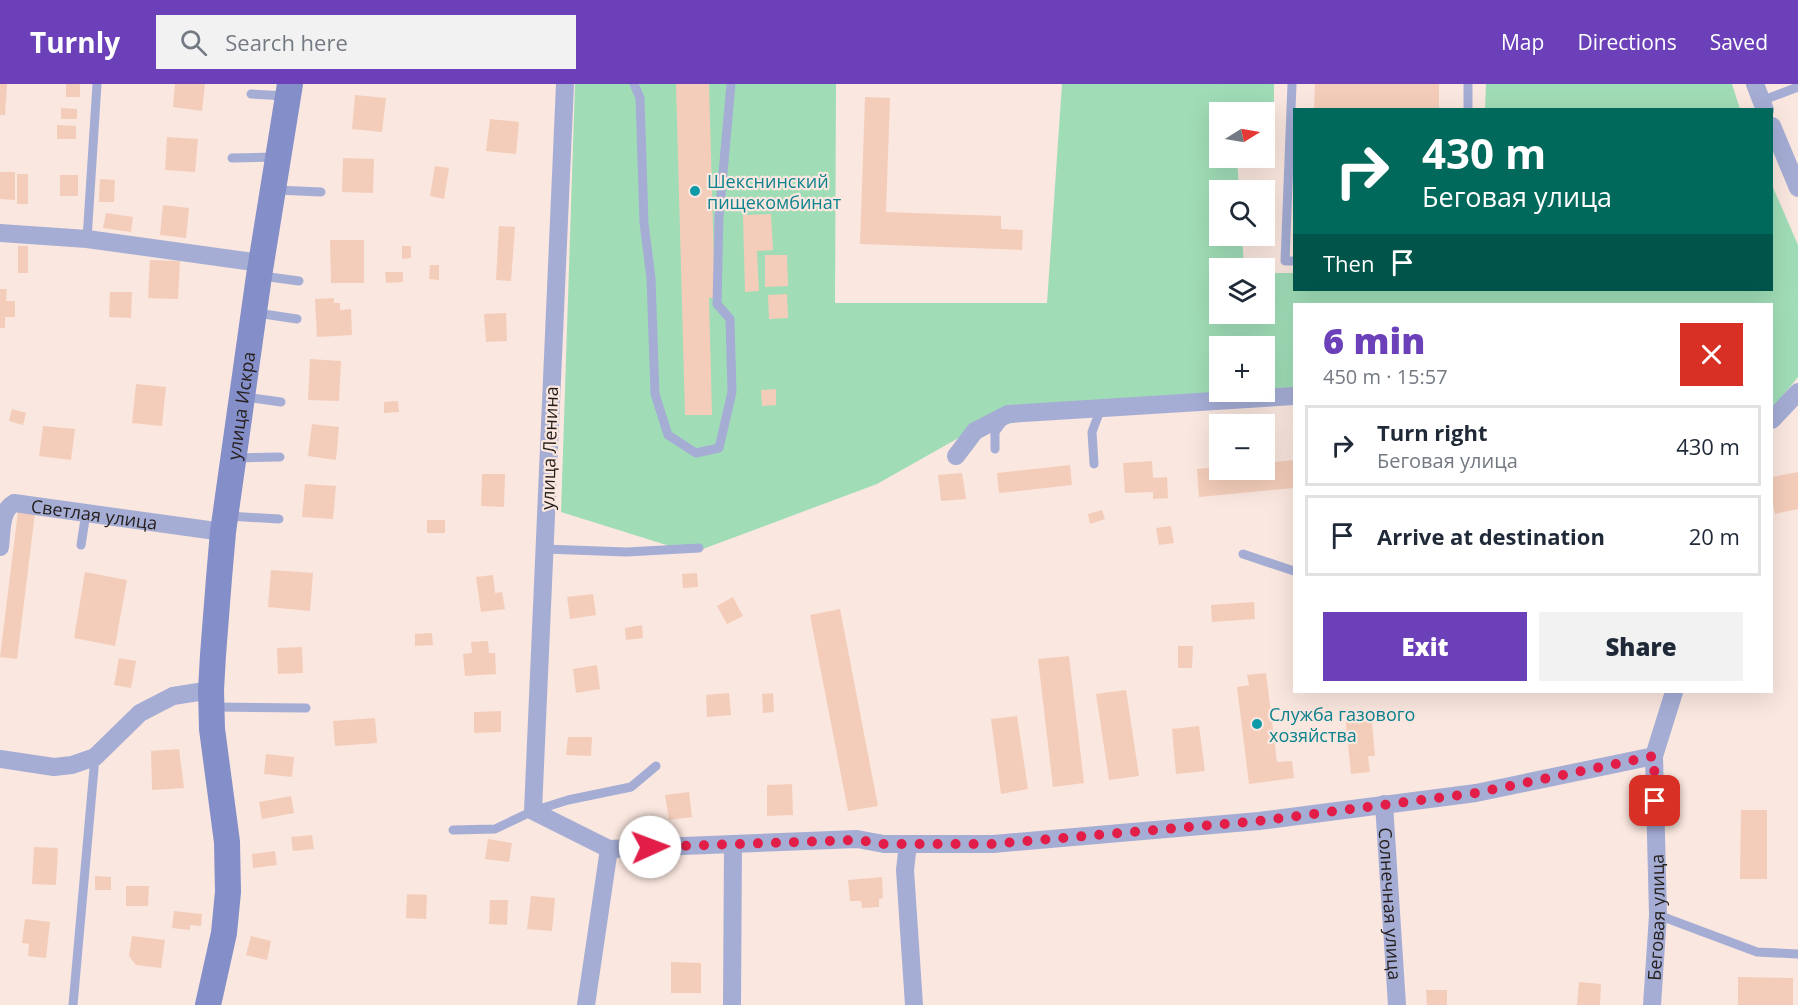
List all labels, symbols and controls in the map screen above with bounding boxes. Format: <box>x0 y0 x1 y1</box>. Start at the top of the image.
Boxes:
search box <box>156 15 576 69</box>
text: Turnly <box>30 23 120 61</box>
icon: search <box>177 26 210 59</box>
text: Search here <box>225 27 348 57</box>
text: Map <box>1501 28 1544 56</box>
text: Directions <box>1577 28 1677 56</box>
text: Saved <box>1710 28 1768 56</box>
north arrow <box>1209 102 1275 168</box>
map controls <box>1209 102 1275 480</box>
text: 430 m <box>1422 124 1546 181</box>
icon: right <box>1323 132 1401 210</box>
place label: Шекснинский пищекомбинат <box>707 169 842 214</box>
text: Беговая улица <box>1422 178 1612 215</box>
button: search <box>1209 180 1275 246</box>
marker: Шекснинский пищекомбинат <box>688 184 702 198</box>
icon: arrive <box>1386 246 1419 279</box>
text: Then <box>1323 248 1374 278</box>
button: layers <box>1209 258 1275 324</box>
text: 6 min <box>1323 316 1425 365</box>
button: close <box>1680 323 1743 386</box>
button: + <box>1209 336 1275 402</box>
street label: улица Искра <box>221 350 260 462</box>
text: 450 m · 15:57 <box>1323 363 1448 390</box>
street label: улица Ленина <box>535 386 563 510</box>
button: − <box>1209 414 1275 480</box>
text: Turn right <box>1377 417 1488 447</box>
icon: right <box>1326 429 1359 462</box>
text: 430 m <box>1676 431 1740 461</box>
text: Беговая улица <box>1377 447 1518 474</box>
street label: Светлая улица <box>29 493 159 535</box>
icon: arrive <box>1326 519 1359 552</box>
text: Arrive at destination <box>1377 521 1605 551</box>
text: 20 m <box>1689 521 1740 551</box>
button: Exit <box>1323 612 1527 681</box>
button: Share <box>1539 612 1743 681</box>
place label: Служба газового хозяйства <box>1269 702 1415 747</box>
marker: Служба газового хозяйства <box>1250 717 1264 731</box>
pin <box>1629 775 1680 826</box>
icon: arrive <box>1638 784 1671 817</box>
position arrow <box>618 815 682 879</box>
street label: Солнечная улица <box>1374 827 1407 981</box>
street label: Беговая улица <box>1642 854 1670 981</box>

